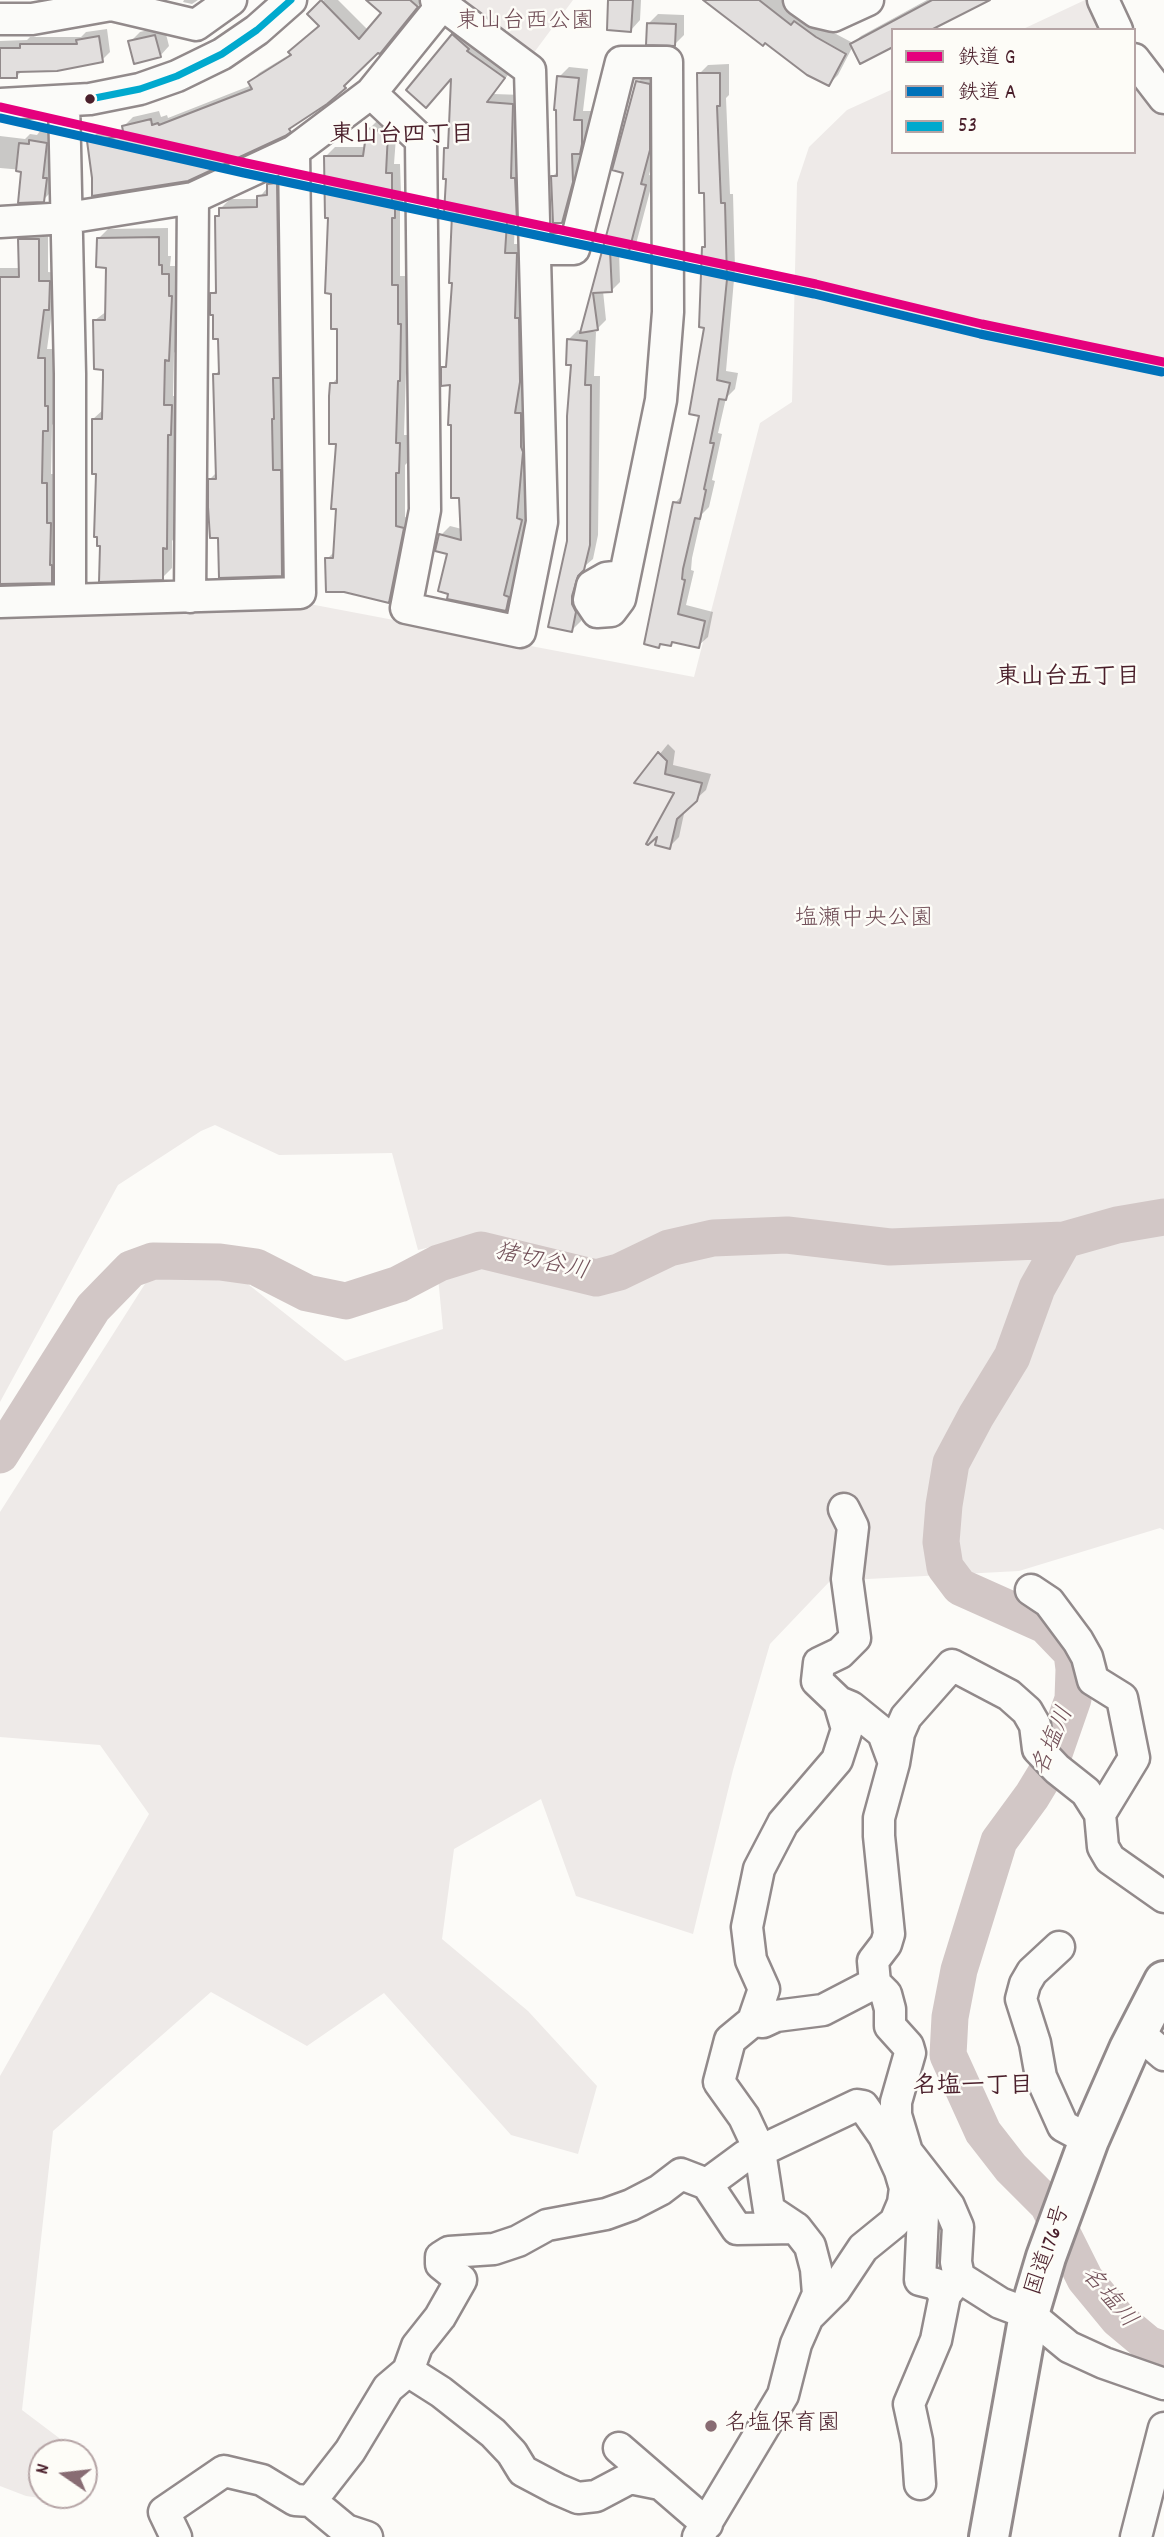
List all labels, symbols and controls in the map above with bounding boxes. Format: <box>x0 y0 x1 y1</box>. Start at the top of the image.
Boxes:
park label: 東山台西公園 <box>456 10 594 38</box>
legend <box>891 28 1136 154</box>
text: 鉄道 G <box>958 44 1015 74</box>
text: 鉄道 A <box>958 79 1016 109</box>
unlabelled marker <box>83 92 97 106</box>
text: 53 <box>958 112 977 142</box>
district label: 東山台四丁目 <box>330 124 474 152</box>
district label: 東山台五丁目 <box>996 666 1140 694</box>
park label: 塩瀬中央公園 <box>795 907 933 935</box>
water label: 猪切谷川 <box>491 1239 591 1289</box>
water label: 名塩川 <box>1028 1703 1082 1781</box>
district label: 名塩一丁目 <box>913 2075 1033 2103</box>
street label: 国道176号 <box>1022 2202 1078 2300</box>
water label: 名塩川 <box>1073 2262 1141 2336</box>
place label: 名塩保育園 <box>725 2412 840 2440</box>
marker: 名塩保育園 <box>703 2418 719 2434</box>
north arrow <box>28 2439 98 2509</box>
text: N <box>30 2461 58 2477</box>

